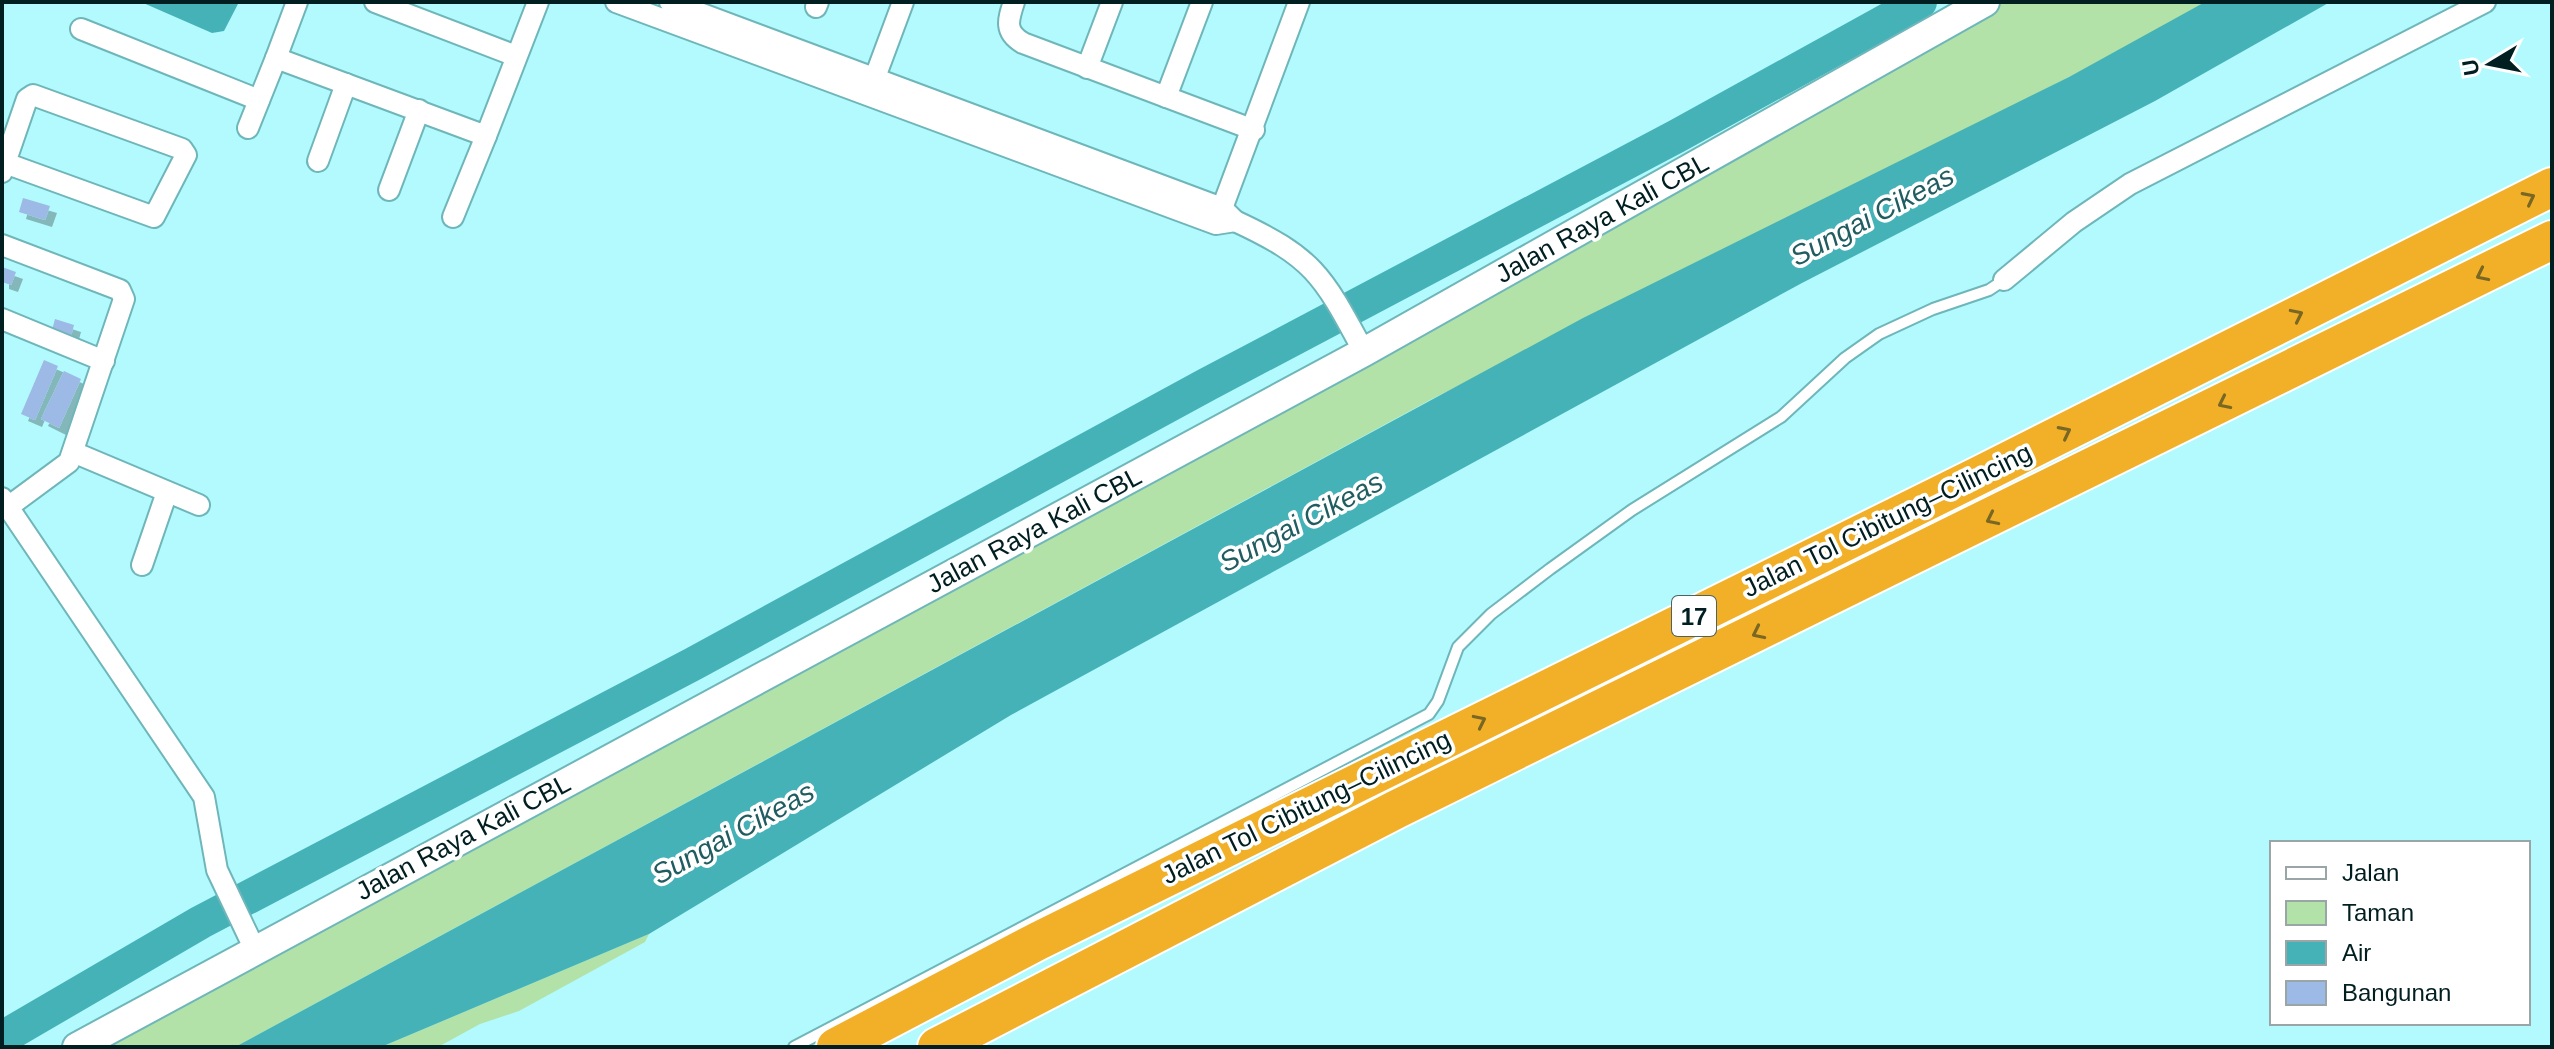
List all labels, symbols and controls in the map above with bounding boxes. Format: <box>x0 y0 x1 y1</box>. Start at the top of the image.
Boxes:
north arrow <box>2450 24 2530 104</box>
text: U <box>2457 57 2484 77</box>
street label: Jalan Raya Kali CBL <box>1490 147 1714 289</box>
water label: Sungai Cikeas <box>1785 160 1959 272</box>
one-way arrow <box>2521 192 2536 208</box>
one-way arrow <box>2476 265 2491 281</box>
one-way arrow <box>2289 309 2304 325</box>
one-way arrow <box>2218 393 2233 409</box>
one-way arrow <box>2057 426 2072 442</box>
street label: Jalan Tol Cibitung–Cilincing <box>1738 437 2036 603</box>
street label: Jalan Raya Kali CBL <box>922 461 1146 599</box>
water label: Sungai Cikeas <box>1214 466 1388 578</box>
one-way arrow <box>1985 509 2000 525</box>
road number: 17 <box>1672 596 1716 636</box>
one-way arrow <box>1751 623 1766 639</box>
one-way arrow <box>1472 715 1487 731</box>
street label: Jalan Tol Cibitung–Cilincing <box>1157 724 1455 890</box>
street label: Jalan Raya Kali CBL <box>351 768 575 906</box>
water label: Sungai Cikeas <box>647 776 819 890</box>
legend <box>2270 841 2530 1025</box>
text: Jalan <box>2342 859 2399 886</box>
text: Taman <box>2342 899 2414 926</box>
text: Air <box>2342 939 2371 966</box>
text: Bangunan <box>2342 979 2451 1006</box>

